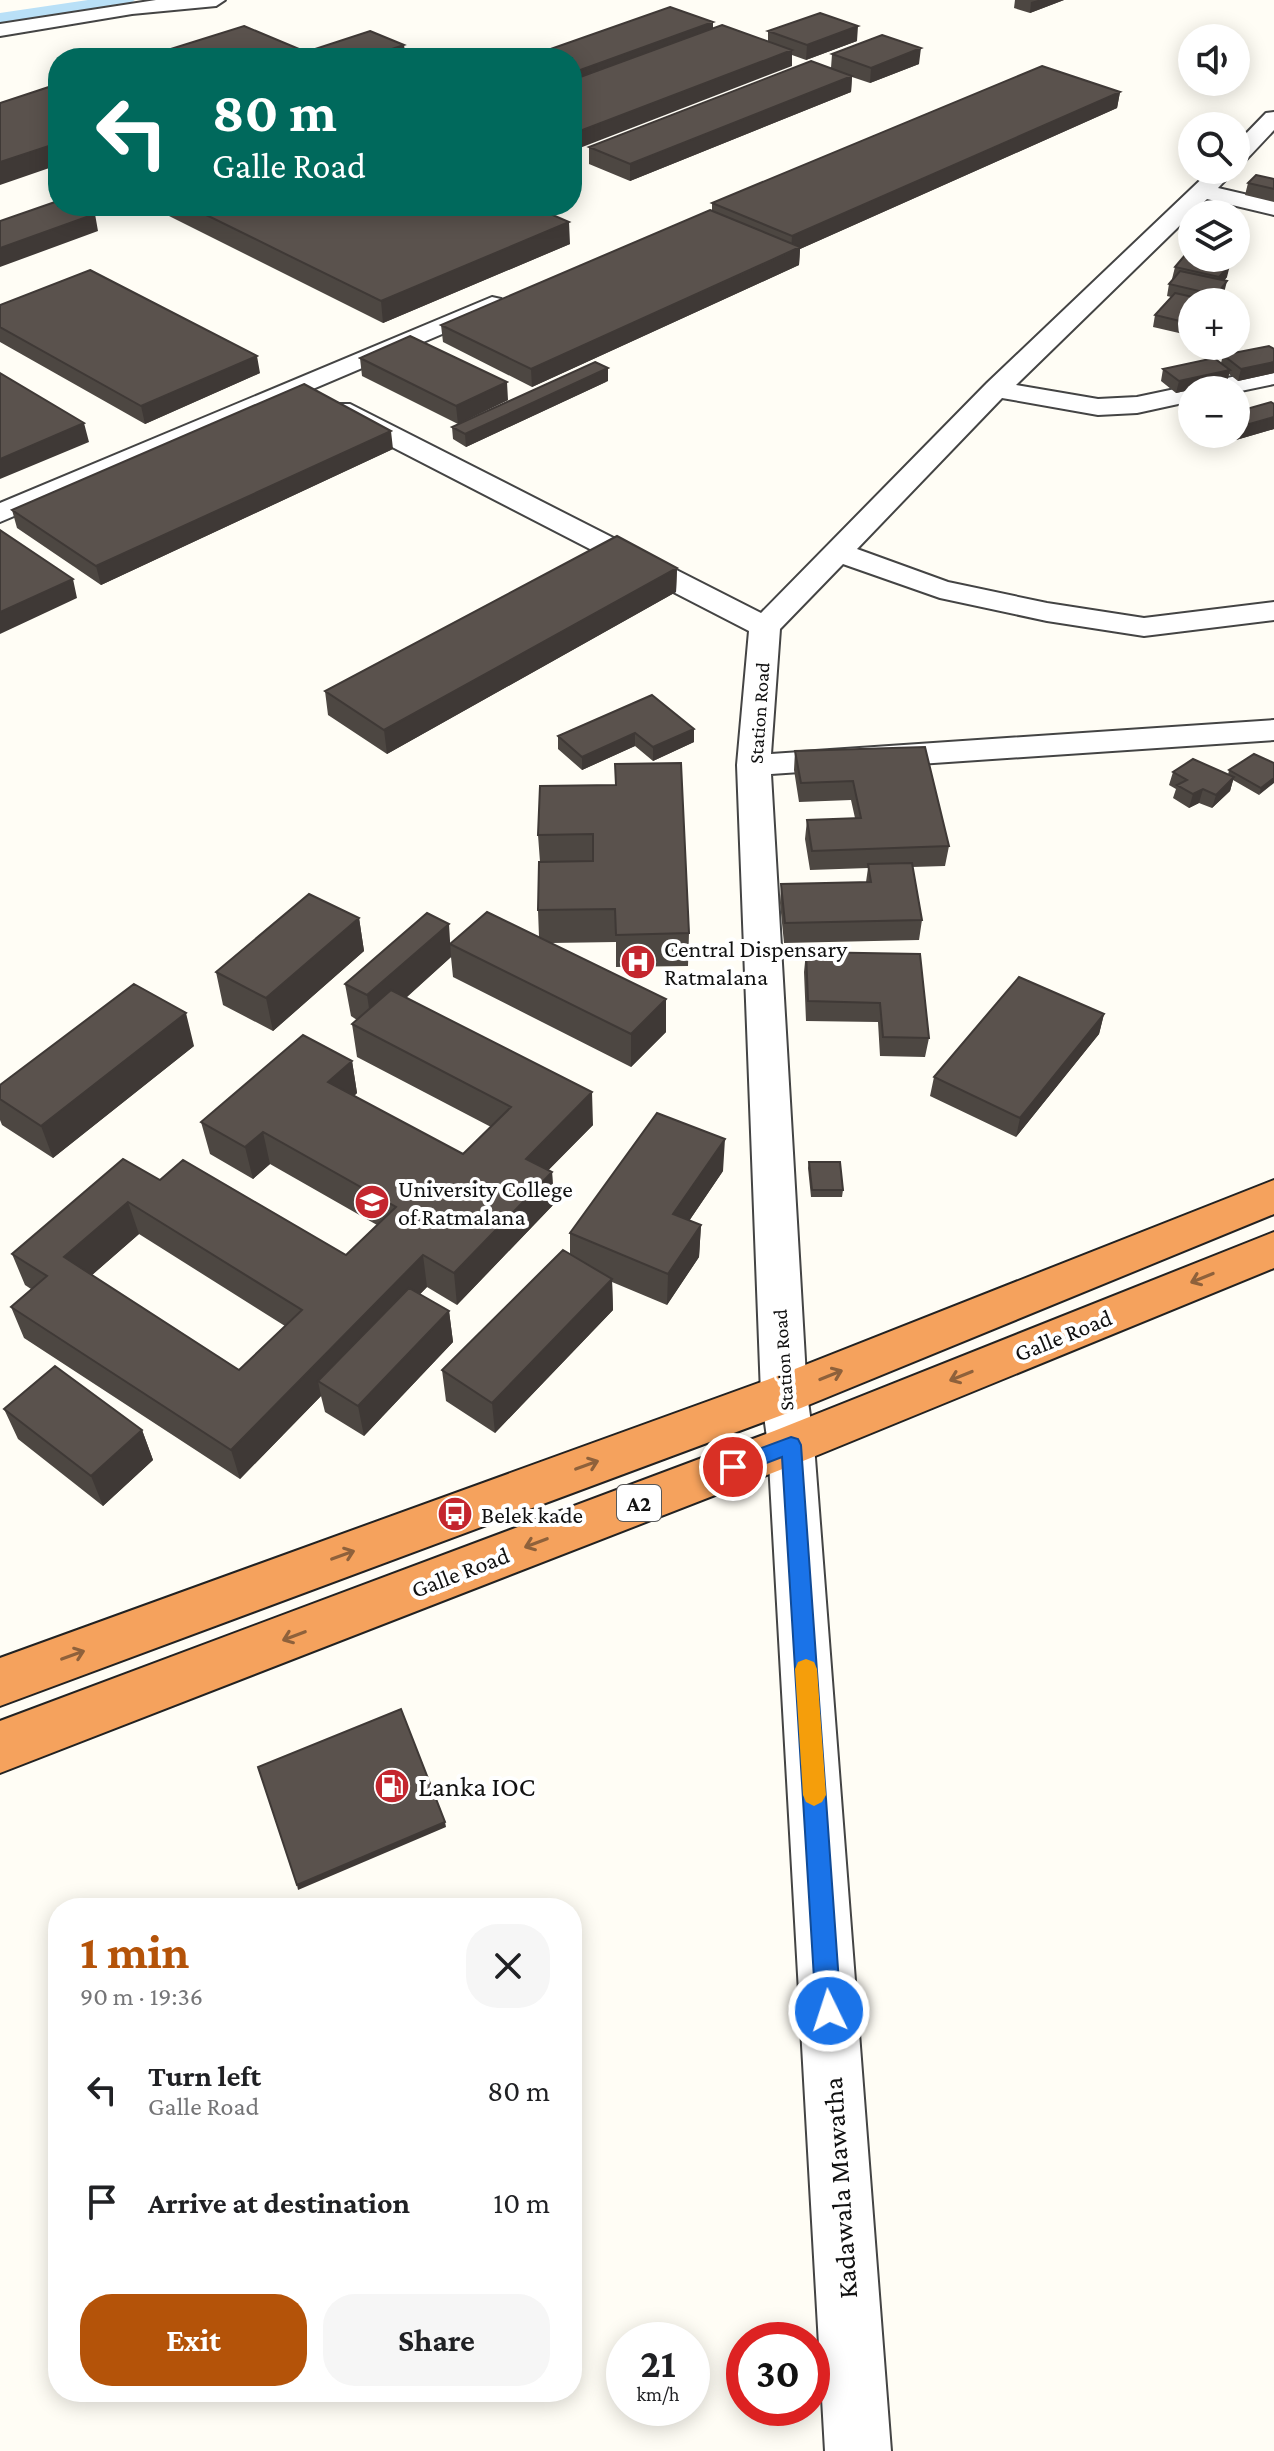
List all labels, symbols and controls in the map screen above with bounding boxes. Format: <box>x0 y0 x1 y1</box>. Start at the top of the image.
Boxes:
map controls <box>1178 24 1250 448</box>
button: sound <box>1178 24 1250 96</box>
icon: left <box>80 80 184 184</box>
text: 80 m <box>212 81 337 143</box>
button: search <box>1178 112 1250 184</box>
text: Galle Road <box>212 146 366 186</box>
button: layers <box>1178 200 1250 272</box>
button: + <box>1178 288 1250 360</box>
button: − <box>1178 376 1250 448</box>
street label: Station Road <box>744 661 774 765</box>
place label: Central Dispensary Ratmalana <box>664 935 848 990</box>
hospital icon: Central Dispensary Ratmalana <box>619 943 657 981</box>
place label: University College of Ratmalana <box>398 1175 573 1230</box>
school or university icon: University College of Ratmalana <box>353 1183 391 1221</box>
one-way arrow <box>1190 1272 1215 1287</box>
street label: Galle Road <box>1010 1303 1116 1367</box>
street label: Station Road <box>768 1308 798 1412</box>
one-way arrow <box>818 1366 843 1381</box>
one-way arrow <box>949 1370 974 1384</box>
pin <box>699 1433 767 1501</box>
icon: arrive <box>711 1445 755 1489</box>
one-way arrow <box>575 1457 599 1471</box>
road number: A2 <box>617 1485 661 1521</box>
bus stop icon: Belek kade <box>436 1495 474 1533</box>
place label: Belek kade <box>481 1501 583 1528</box>
one-way arrow <box>525 1537 549 1551</box>
street label: Galle Road <box>407 1541 513 1603</box>
one-way arrow <box>331 1547 355 1561</box>
one-way arrow <box>282 1630 307 1644</box>
one-way arrow <box>61 1647 85 1661</box>
fuel station icon: Lanka IOC <box>373 1767 411 1805</box>
place label: Lanka IOC <box>418 1771 535 1802</box>
button: close <box>466 1924 550 2008</box>
text: 1 min <box>80 1925 189 1978</box>
position arrow <box>787 1969 871 2053</box>
text: 90 m · 19:36 <box>80 1982 203 2011</box>
text: Turn left <box>148 2059 261 2092</box>
icon: left <box>80 2068 124 2112</box>
text: 80 m <box>487 2074 550 2107</box>
street label: Kadawala Mawatha <box>817 2076 863 2300</box>
text: Galle Road <box>148 2092 259 2121</box>
icon: arrive <box>80 2180 124 2224</box>
text: Arrive at destination <box>148 2186 410 2219</box>
text: 10 m <box>493 2186 550 2219</box>
button: Exit <box>80 2294 307 2386</box>
button: Share <box>323 2294 550 2386</box>
speed limit sign: 30 <box>726 2322 830 2426</box>
text: 21 <box>640 2341 676 2386</box>
text: km/h <box>636 2383 680 2405</box>

